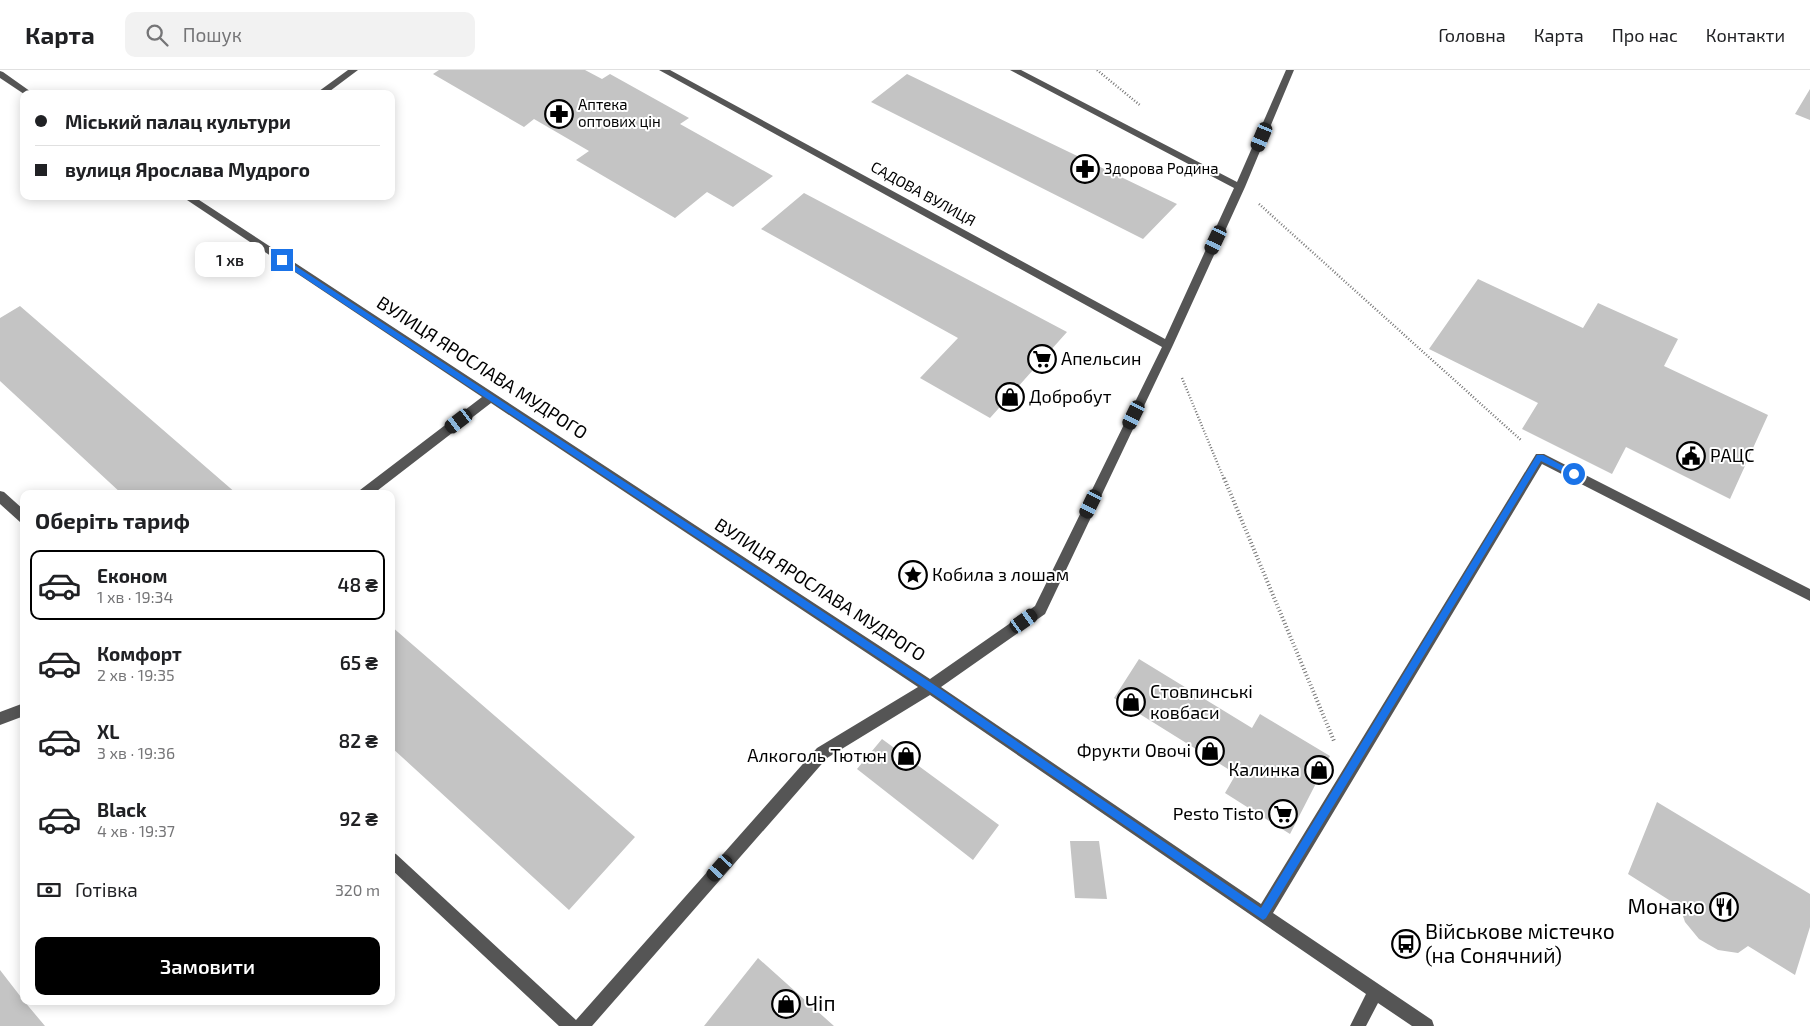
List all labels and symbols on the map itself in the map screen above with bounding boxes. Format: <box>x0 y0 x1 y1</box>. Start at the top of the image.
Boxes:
place label: Аптека оптових цін <box>578 95 661 130</box>
pharmacy icon: Аптека оптових цін <box>544 99 574 129</box>
car <box>1249 120 1274 154</box>
pharmacy icon: Здорова Родина <box>1070 154 1100 184</box>
street label: САДОВА ВУЛИЦЯ <box>868 157 979 229</box>
place label: Здорова Родина <box>1104 159 1219 177</box>
car <box>1202 223 1229 257</box>
callout: 1 хв <box>194 242 264 278</box>
route end <box>271 249 293 271</box>
street label: ВУЛИЦЯ ЯРОСЛАВА МУДРОГО <box>373 291 592 444</box>
supermarket icon: Апельсин <box>1027 344 1057 374</box>
place label: Апельсин <box>1061 347 1142 369</box>
shop icon: Добробут <box>995 382 1025 412</box>
place label: Добробут <box>1029 385 1112 407</box>
car <box>1120 398 1147 432</box>
car <box>442 406 475 436</box>
public building icon: РАЦС <box>1676 441 1706 471</box>
place label: РАЦС <box>1710 444 1754 466</box>
route start <box>1563 463 1585 485</box>
car <box>1077 487 1104 521</box>
street label: ВУЛИЦЯ ЯРОСЛАВА МУДРОГО <box>711 513 930 666</box>
place icon: Кобила з лошам <box>898 560 928 590</box>
place label: Кобила з лошам <box>932 563 1069 585</box>
car <box>1007 606 1040 636</box>
place label: Стовпинські ковбаси <box>1150 680 1253 723</box>
shop icon: Стовпинські ковбаси <box>1116 687 1146 717</box>
shop icon: Фрукти Овочі <box>1195 736 1225 766</box>
place label: Фрукти Овочі <box>1077 739 1191 761</box>
shop icon: Алкоголь Тютюн <box>891 741 921 771</box>
place label: Алкоголь Тютюн <box>747 744 887 766</box>
shop icon: Калинка <box>1304 755 1334 785</box>
place label: Калинка <box>1229 758 1300 780</box>
supermarket icon: Pesto Tisto <box>1268 799 1298 829</box>
place label: Pesto Tisto <box>1173 802 1264 824</box>
car <box>704 852 735 884</box>
restaurant icon: Монако <box>1709 892 1739 922</box>
place label: Монако <box>1628 893 1705 918</box>
place label: Військове містечко (на Сонячний) <box>1425 918 1615 967</box>
bus stop icon: Військове містечко (на Сонячний) <box>1391 929 1421 959</box>
shop icon: Чіп <box>771 989 801 1019</box>
place label: Чіп <box>805 990 835 1015</box>

